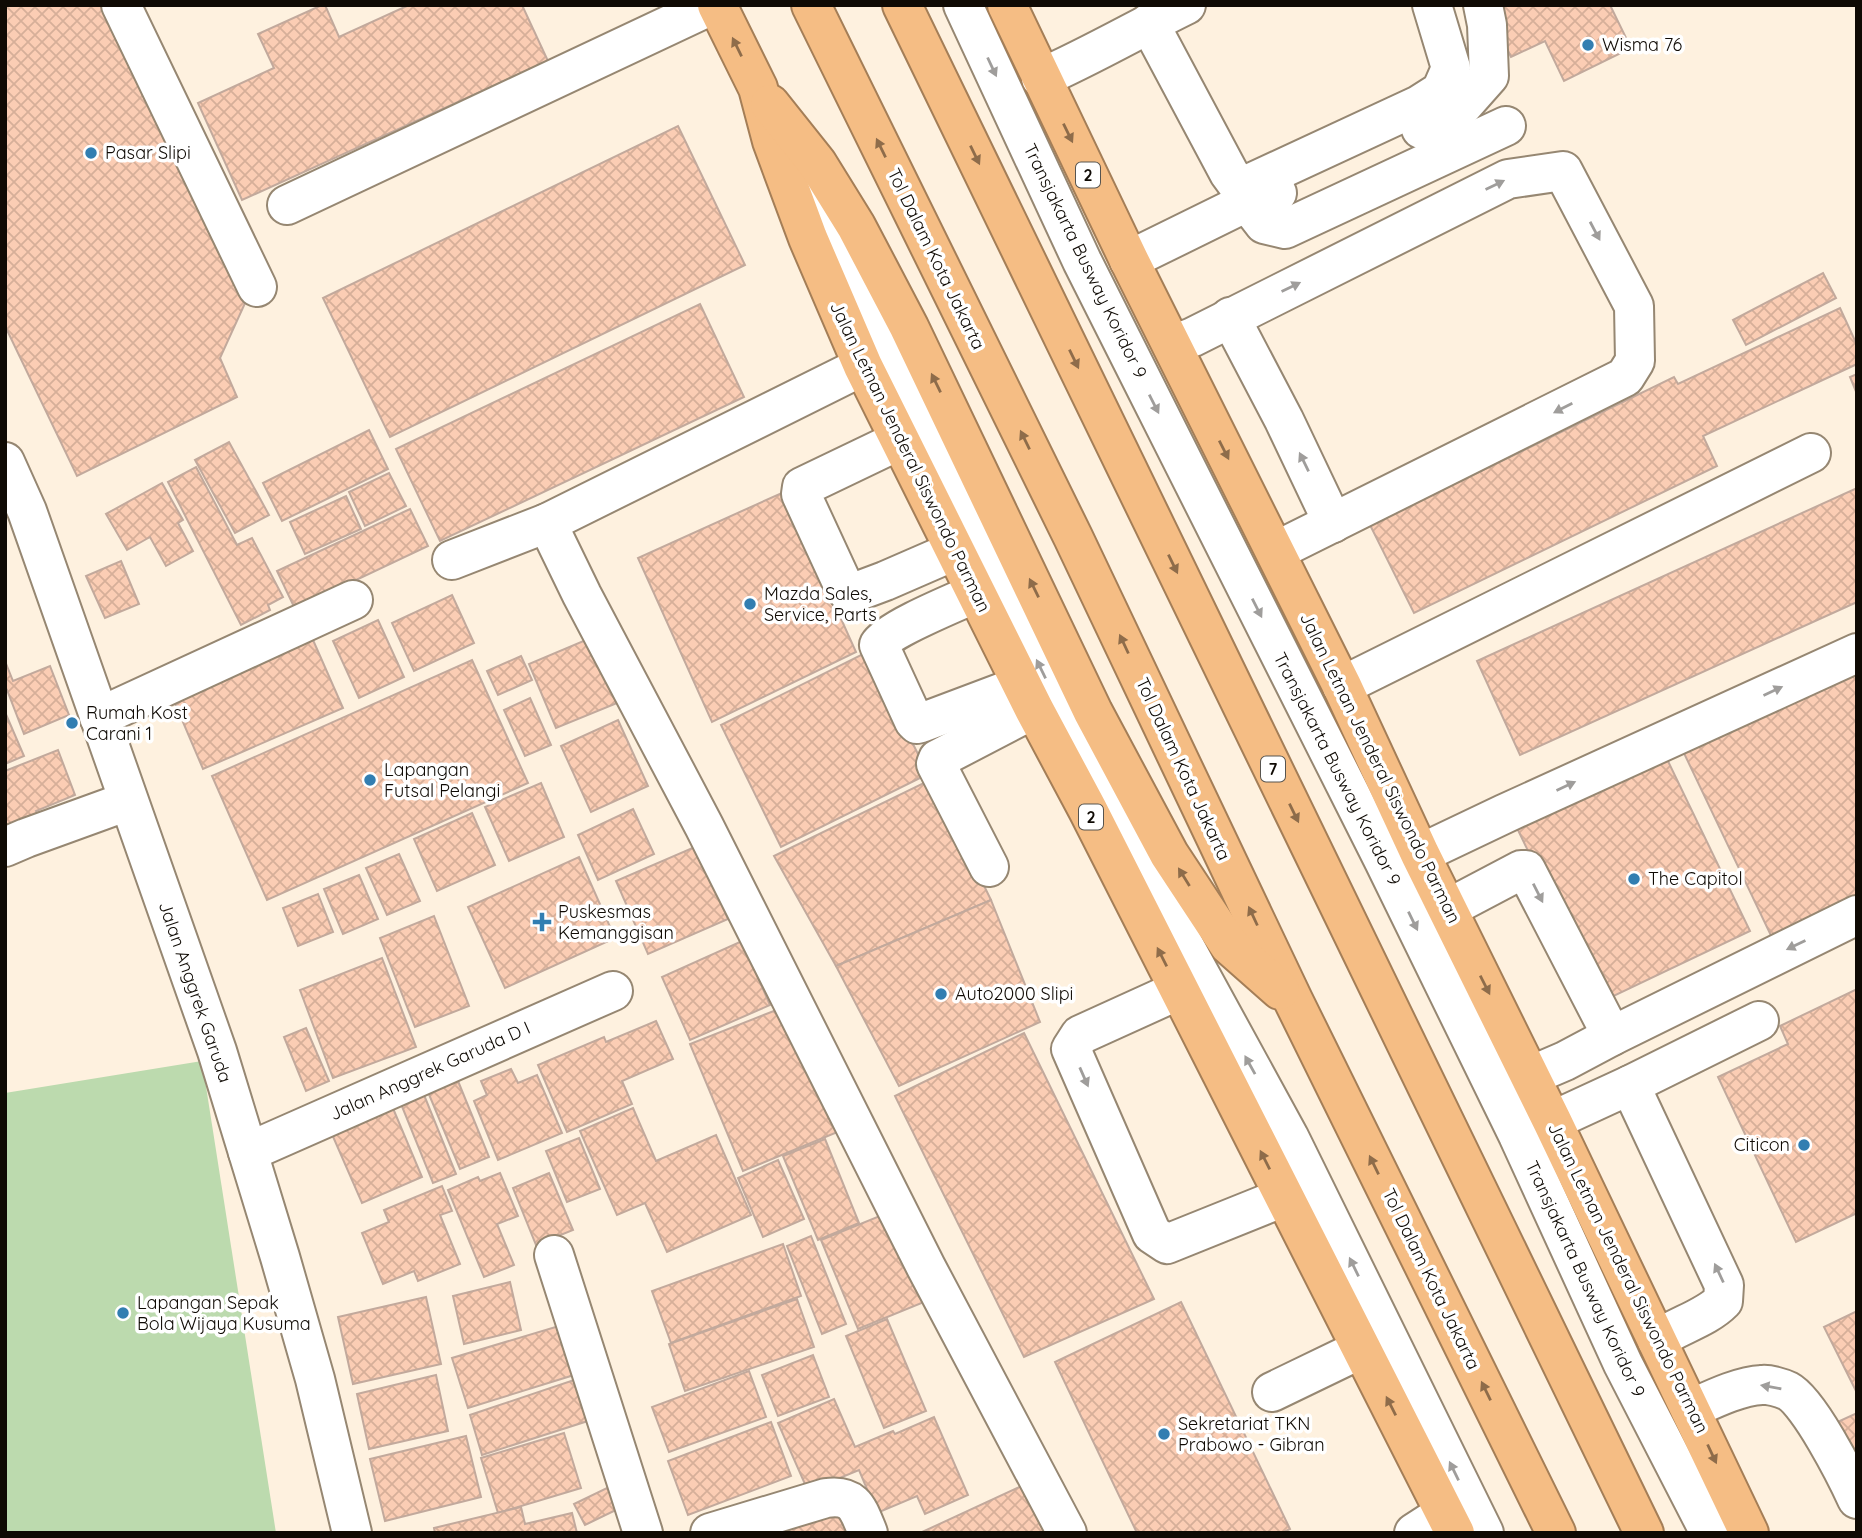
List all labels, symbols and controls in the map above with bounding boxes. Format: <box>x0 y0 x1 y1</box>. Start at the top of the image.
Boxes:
place label: Wisma 76 <box>1602 33 1683 56</box>
one-way arrow <box>732 37 743 57</box>
marker: Wisma 76 <box>1580 37 1596 53</box>
one-way arrow <box>986 57 997 77</box>
one-way arrow <box>1062 123 1073 143</box>
one-way arrow <box>876 138 887 158</box>
street label: Transjakarta Busway Koridor 9 <box>1018 140 1152 382</box>
place label: Pasar Slipi <box>105 141 191 164</box>
marker: Pasar Slipi <box>83 145 99 161</box>
one-way arrow <box>969 145 980 165</box>
road number: 2 <box>1076 162 1100 188</box>
street label: Tol Dalam Kota Jakarta <box>882 164 990 353</box>
one-way arrow <box>1485 180 1505 191</box>
one-way arrow <box>1589 221 1600 241</box>
one-way arrow <box>1281 281 1301 292</box>
street label: Jalan Letnan Jenderal Siswondo Parman <box>825 298 996 616</box>
one-way arrow <box>1068 349 1080 369</box>
one-way arrow <box>930 373 942 393</box>
one-way arrow <box>1149 394 1160 414</box>
one-way arrow <box>1553 402 1573 413</box>
one-way arrow <box>1019 430 1031 450</box>
one-way arrow <box>1218 440 1230 460</box>
one-way arrow <box>1298 452 1310 472</box>
one-way arrow <box>1168 554 1179 574</box>
one-way arrow <box>1028 578 1040 598</box>
place label: Mazda Sales, Service, Parts <box>764 582 877 626</box>
marker: Mazda Sales, Service, Parts <box>742 596 758 612</box>
one-way arrow <box>1251 598 1262 618</box>
street label: Jalan Letnan Jenderal Siswondo Parman <box>1295 609 1466 927</box>
one-way arrow <box>1118 634 1129 655</box>
street label: Transjakarta Busway Koridor 9 <box>1269 648 1406 889</box>
one-way arrow <box>1036 659 1047 679</box>
street label: Tol Dalam Kota Jakarta <box>1131 674 1236 864</box>
one-way arrow <box>1763 685 1783 697</box>
place label: Rumah Kost Carani 1 <box>86 701 188 745</box>
marker: Rumah Kost Carani 1 <box>64 715 80 731</box>
road number: 7 <box>1261 756 1285 782</box>
place label: Lapangan Futsal Pelangi <box>384 758 500 802</box>
marker: Lapangan Futsal Pelangi <box>362 772 378 788</box>
one-way arrow <box>1556 780 1576 792</box>
one-way arrow <box>1289 803 1300 823</box>
road number: 2 <box>1079 804 1103 830</box>
one-way arrow <box>1177 867 1190 886</box>
place label: The Capitol <box>1648 867 1743 890</box>
marker: The Capitol <box>1626 871 1642 887</box>
one-way arrow <box>1532 883 1544 902</box>
street label: Jalan Anggrek Garuda <box>154 898 237 1085</box>
place label: Puskesmas Kemanggisan <box>558 900 674 944</box>
one-way arrow <box>1247 906 1259 926</box>
one-way arrow <box>1407 911 1419 931</box>
marker: Puskesmas Kemanggisan <box>532 912 552 932</box>
one-way arrow <box>1786 940 1806 951</box>
one-way arrow <box>1157 947 1168 967</box>
one-way arrow <box>1479 975 1490 995</box>
place label: Auto2000 Slipi <box>955 982 1073 1005</box>
marker: Auto2000 Slipi <box>933 986 949 1002</box>
street label: Jalan Anggrek Garuda D I <box>326 1016 534 1125</box>
one-way arrow <box>1244 1055 1256 1075</box>
one-way arrow <box>1079 1067 1090 1088</box>
street label: Jalan Letnan Jenderal Siswondo Parman <box>1543 1119 1714 1437</box>
place label: Citicon <box>1734 1133 1790 1156</box>
marker: Citicon <box>1796 1137 1812 1153</box>
one-way arrow <box>1260 1150 1271 1170</box>
one-way arrow <box>1369 1155 1380 1175</box>
street label: Transjakarta Busway Koridor 9 <box>1520 1157 1650 1401</box>
street label: Tol Dalam Kota Jakarta <box>1377 1184 1485 1373</box>
one-way arrow <box>1348 1257 1359 1277</box>
one-way arrow <box>1713 1263 1725 1283</box>
place label: Lapangan Sepak Bola Wijaya Kusuma <box>137 1291 311 1335</box>
marker: Lapangan Sepak Bola Wijaya Kusuma <box>115 1305 131 1321</box>
one-way arrow <box>1481 1381 1492 1401</box>
one-way arrow <box>1760 1382 1782 1393</box>
one-way arrow <box>1385 1396 1397 1416</box>
place label: Sekretariat TKN Prabowo - Gibran <box>1178 1412 1325 1456</box>
marker: Sekretariat TKN Prabowo - Gibran <box>1156 1426 1172 1442</box>
one-way arrow <box>1706 1444 1718 1464</box>
one-way arrow <box>1449 1461 1460 1481</box>

